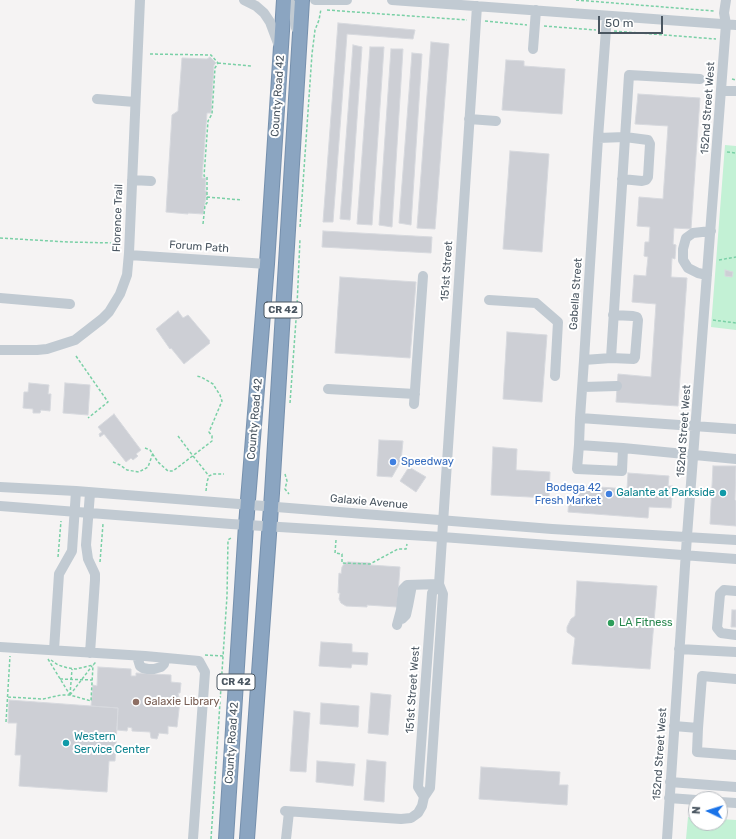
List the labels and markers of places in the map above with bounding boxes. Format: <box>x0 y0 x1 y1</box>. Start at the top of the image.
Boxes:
place label: Speedway <box>401 455 454 469</box>
marker: Speedway <box>388 457 398 467</box>
place label: Bodega 42 Fresh Market <box>535 481 601 507</box>
place label: Galante at Parkside <box>616 486 715 500</box>
marker: Galante at Parkside <box>718 488 728 498</box>
marker: Bodega 42 Fresh Market <box>604 489 614 499</box>
place label: LA Fitness <box>619 616 673 630</box>
marker: LA Fitness <box>606 618 616 628</box>
place label: Galaxie Library <box>144 695 220 709</box>
marker: Galaxie Library <box>131 697 141 707</box>
place label: Western Service Center <box>74 730 150 756</box>
marker: Western Service Center <box>61 738 71 748</box>

